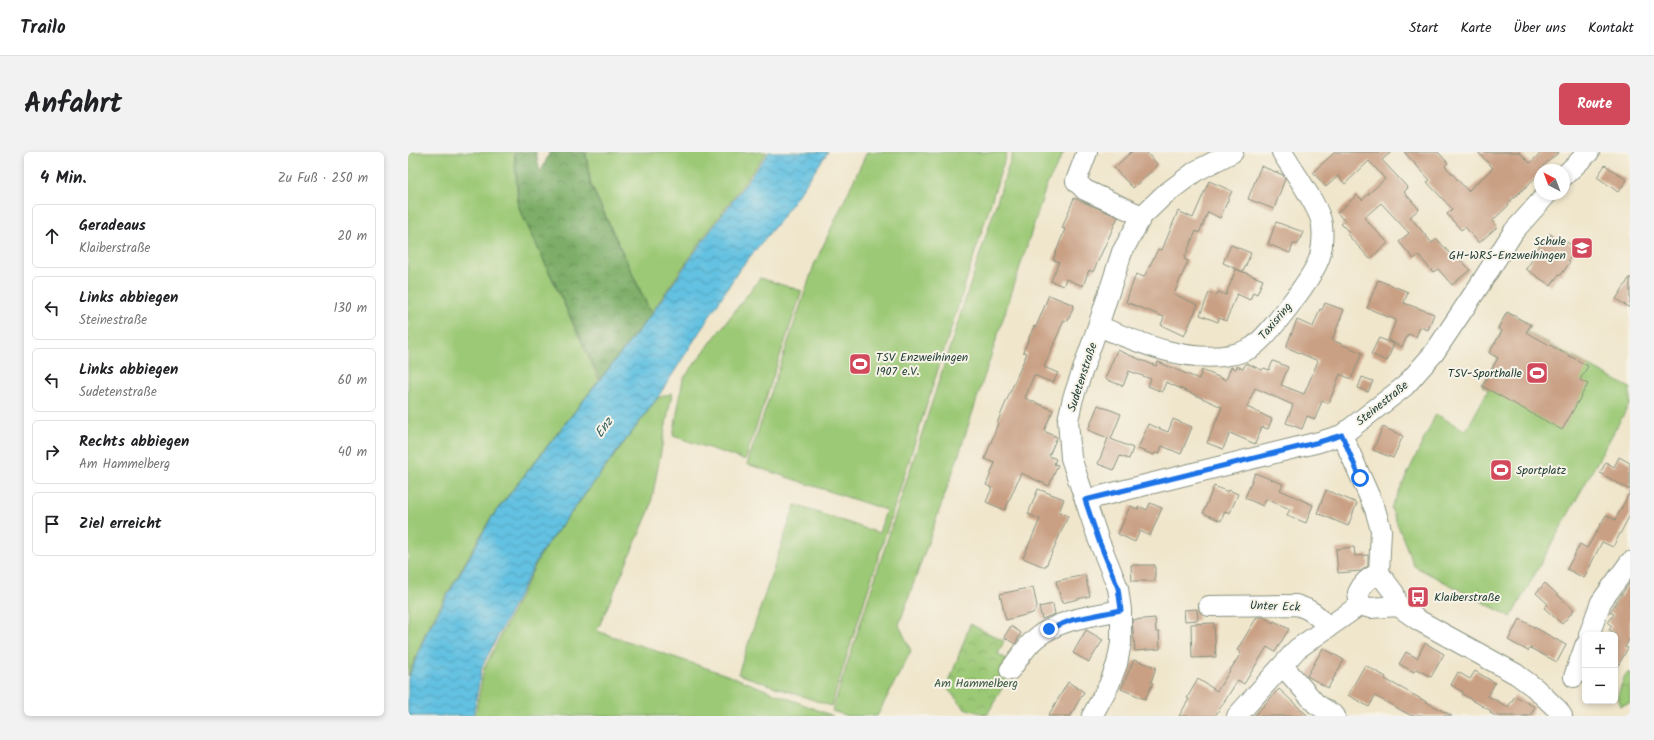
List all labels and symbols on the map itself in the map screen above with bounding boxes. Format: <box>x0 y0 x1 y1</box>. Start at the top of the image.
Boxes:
north arrow <box>1534 164 1570 200</box>
place label: Schule GH-WRS-Enzweihingen <box>1449 232 1567 265</box>
school or university icon: Schule GH-WRS-Enzweihingen <box>1569 235 1595 261</box>
street label: Taxisring <box>1254 298 1297 344</box>
street label: Sudetenstraße <box>1062 340 1103 414</box>
place label: TSV Enzweihingen 1907 e.V. <box>876 348 968 381</box>
sports icon: TSV Enzweihingen 1907 e.V. <box>847 351 873 377</box>
sports icon: TSV-Sporthalle <box>1524 360 1550 386</box>
place label: TSV-Sporthalle <box>1448 364 1523 383</box>
street label: Steinestraße <box>1352 376 1413 431</box>
water label: Enz <box>590 412 619 442</box>
sports icon: Sportplatz <box>1488 457 1514 483</box>
place label: Sportplatz <box>1516 461 1566 480</box>
route start <box>1351 469 1369 487</box>
bus stop icon: Klaiberstraße <box>1405 584 1431 610</box>
place label: Klaiberstraße <box>1434 588 1501 607</box>
street label: Unter Eck <box>1249 596 1301 617</box>
route end <box>1040 620 1058 638</box>
park label: Am Hammelberg <box>934 674 1018 693</box>

